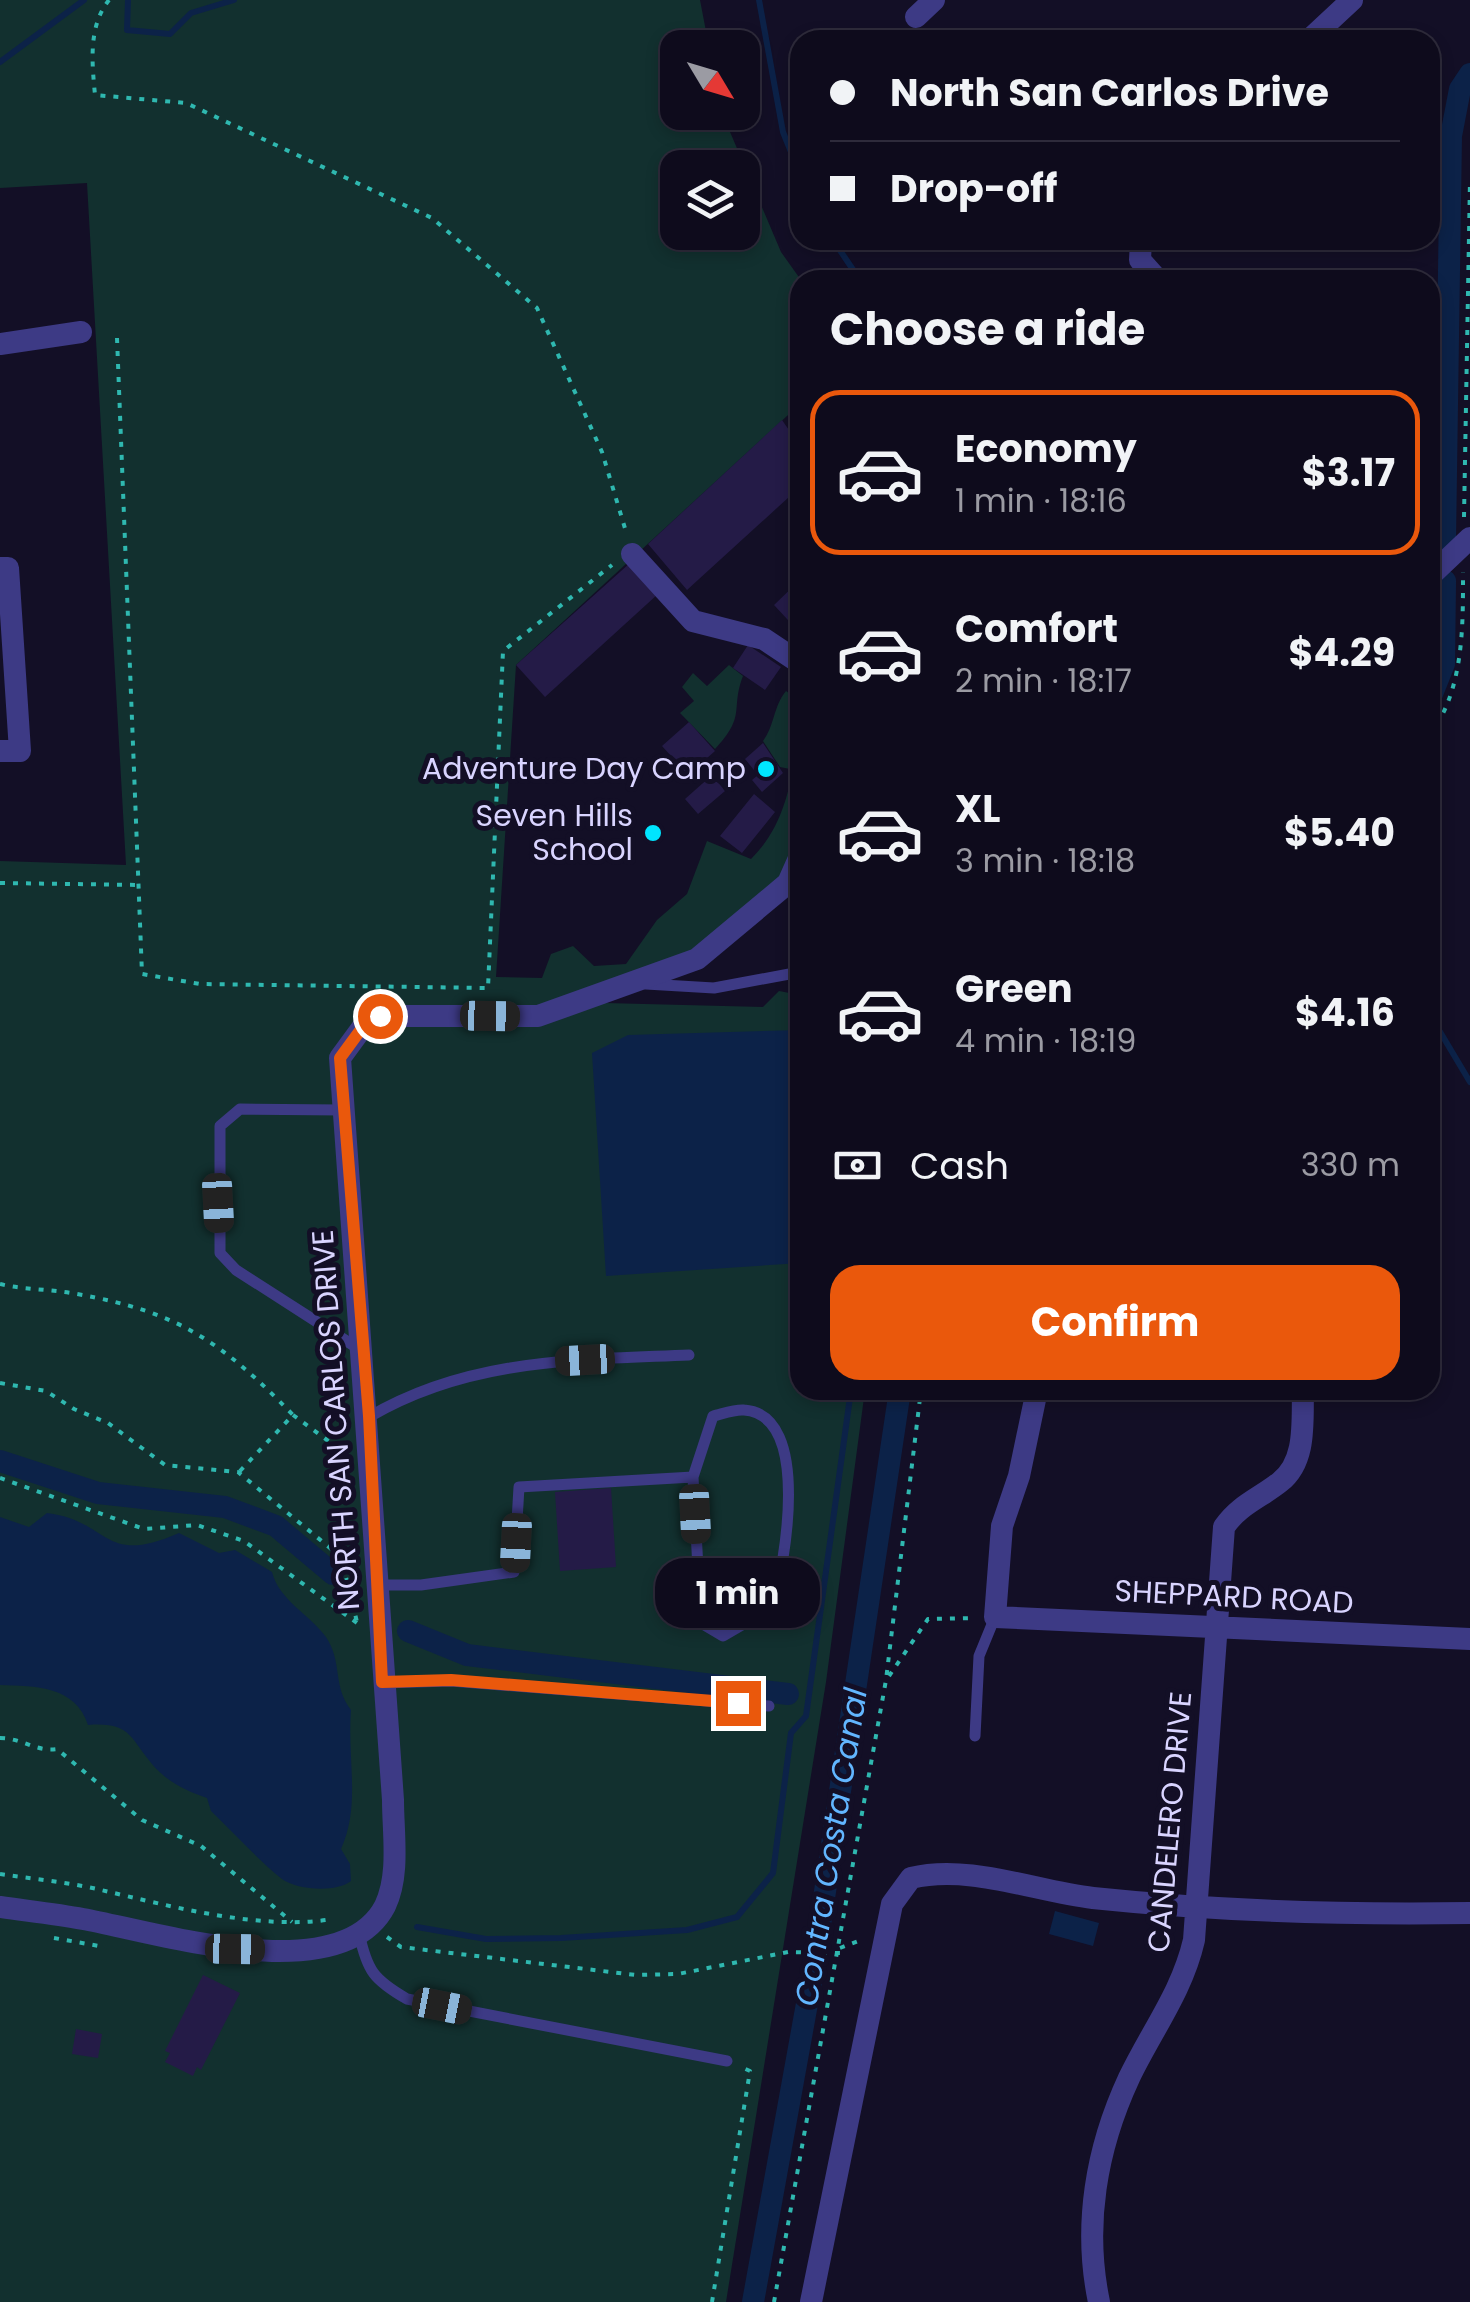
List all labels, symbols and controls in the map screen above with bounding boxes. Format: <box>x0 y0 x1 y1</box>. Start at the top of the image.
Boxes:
north arrow <box>660 30 760 130</box>
map controls <box>660 30 760 250</box>
text: North San Carlos Drive <box>890 66 1329 119</box>
button: layers <box>660 150 760 250</box>
text: Drop-off <box>890 162 1058 215</box>
text: Choose a ride <box>830 298 1145 361</box>
text: Economy <box>955 422 1137 475</box>
icon: car <box>835 428 925 518</box>
text: $3.17 <box>1302 446 1395 499</box>
text: 1 min · 18:16 <box>955 478 1127 523</box>
text: Comfort <box>955 602 1118 655</box>
icon: car <box>835 608 925 698</box>
text: $4.29 <box>1288 626 1395 679</box>
text: 2 min · 18:17 <box>955 658 1132 703</box>
place label: Adventure Day Camp <box>422 747 746 790</box>
marker: Adventure Day Camp <box>755 758 777 780</box>
text: XL <box>955 782 1000 835</box>
icon: car <box>835 788 925 878</box>
place label: Seven Hills School <box>476 794 633 871</box>
text: $5.40 <box>1284 806 1395 859</box>
marker: Seven Hills School <box>642 822 664 844</box>
text: 3 min · 18:18 <box>955 838 1135 883</box>
text: Green <box>955 962 1073 1015</box>
icon: car <box>835 968 925 1058</box>
text: $4.16 <box>1295 986 1395 1039</box>
route start <box>358 994 403 1039</box>
car <box>460 1000 520 1032</box>
text: 4 min · 18:19 <box>955 1018 1137 1063</box>
icon: cash <box>830 1138 885 1193</box>
text: Cash <box>910 1139 1009 1192</box>
text: 330 m <box>1301 1142 1400 1187</box>
car <box>201 1172 235 1234</box>
street label: NORTH SAN CARLOS DRIVE <box>301 1228 370 1612</box>
button: Confirm <box>830 1265 1400 1380</box>
car <box>554 1343 616 1377</box>
car <box>678 1483 712 1545</box>
car <box>499 1512 533 1574</box>
callout: 1 min <box>656 1558 820 1628</box>
street label: SHEPPARD ROAD <box>1113 1569 1355 1624</box>
text: 1 min <box>696 1570 779 1615</box>
route end <box>716 1681 761 1726</box>
water label: Contra Costa Canal <box>783 1685 878 2009</box>
street label: CANDELERO DRIVE <box>1137 1690 1202 1954</box>
car <box>205 1933 265 1965</box>
car <box>410 1986 474 2026</box>

